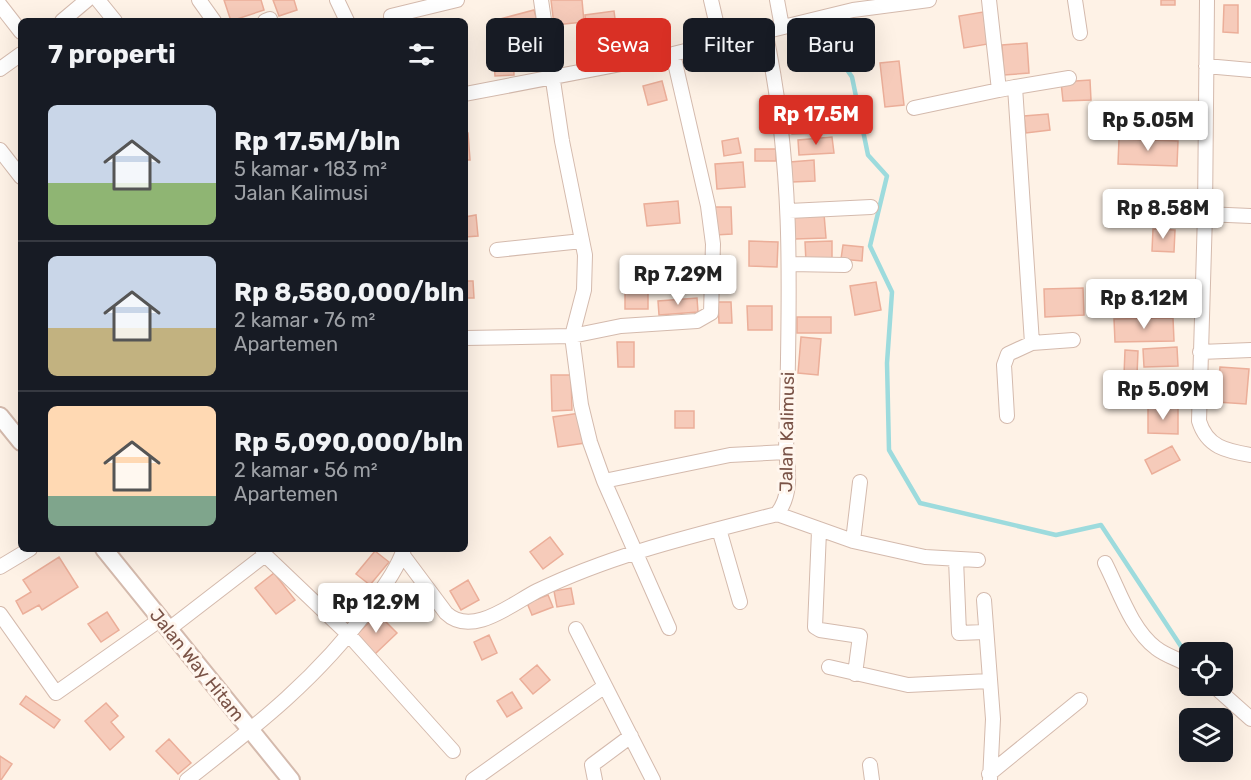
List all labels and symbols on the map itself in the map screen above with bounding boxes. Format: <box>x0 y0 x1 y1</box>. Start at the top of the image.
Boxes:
pin: Rp 17.5M <box>754 95 878 146</box>
pin: Rp 5.05M <box>1086 101 1210 152</box>
pin: Rp 8.58M <box>1101 189 1225 240</box>
pin: Rp 7.29M <box>616 255 740 306</box>
pin: Rp 8.12M <box>1082 279 1206 330</box>
pin: Rp 5.09M <box>1101 370 1225 421</box>
street label: Jalan Kalimusi <box>775 371 799 493</box>
pin: Rp 12.9M <box>314 583 438 634</box>
street label: Jalan Way Hitam <box>145 604 249 726</box>

